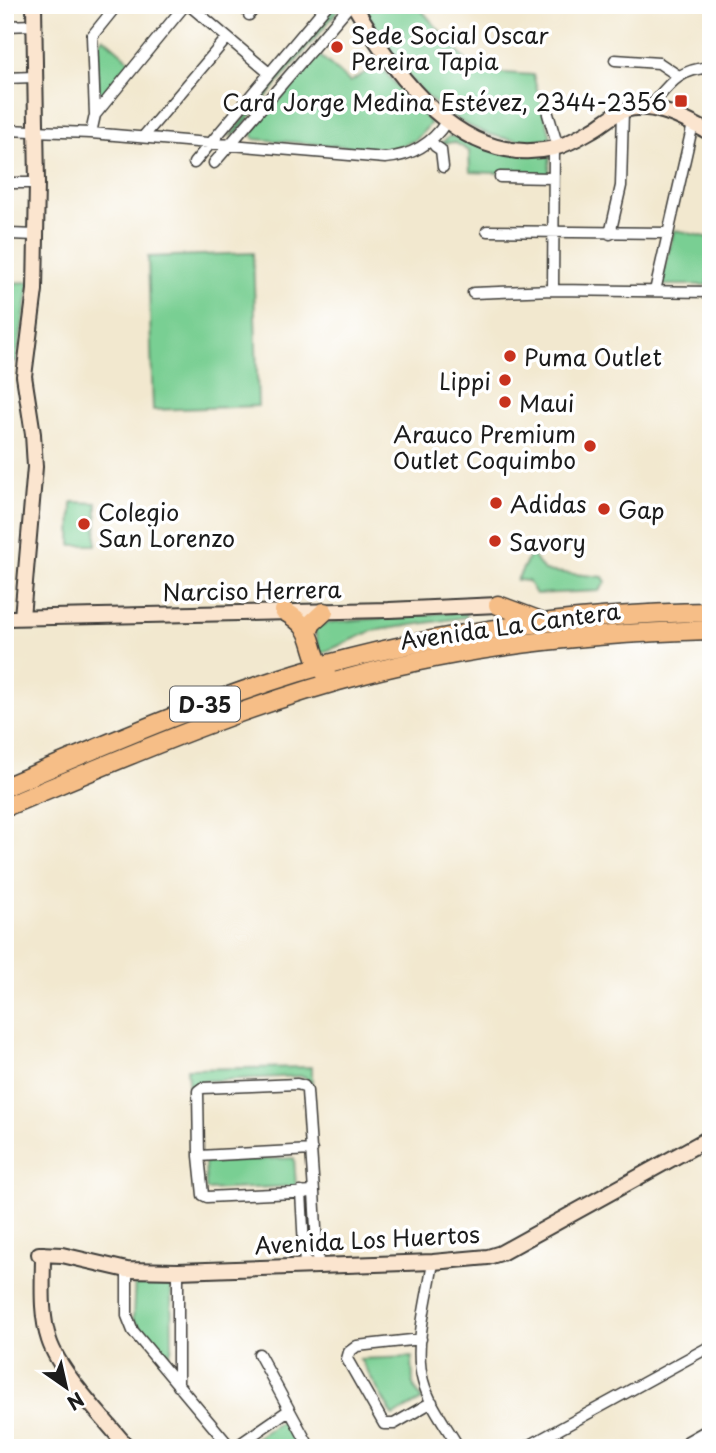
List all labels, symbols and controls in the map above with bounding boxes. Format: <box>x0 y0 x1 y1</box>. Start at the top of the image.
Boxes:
place label: Sede Social Oscar Pereira Tapia <box>351 17 549 78</box>
marker: Sede Social Oscar Pereira Tapia <box>329 39 345 55</box>
place label: Card Jorge Medina Estévez, 2344-2356 <box>222 84 667 119</box>
marker: Card Jorge Medina Estévez, 2344-2356 <box>673 93 689 109</box>
place label: Puma Outlet <box>524 339 662 374</box>
marker: Puma Outlet <box>502 348 518 364</box>
place label: Lippi <box>439 363 491 398</box>
marker: Lippi <box>497 372 513 388</box>
place label: Maui <box>519 385 575 420</box>
marker: Maui <box>497 394 513 410</box>
place label: Arauco Premium Outlet Coquimbo <box>393 416 576 477</box>
marker: Arauco Premium Outlet Coquimbo <box>582 438 598 454</box>
place label: Adidas <box>510 486 587 521</box>
place label: Gap <box>618 492 665 527</box>
place label: Colegio San Lorenzo <box>98 494 235 555</box>
marker: Adidas <box>488 495 504 511</box>
marker: Gap <box>596 501 612 517</box>
marker: Colegio San Lorenzo <box>76 516 92 532</box>
place label: Savory <box>509 524 586 559</box>
marker: Savory <box>487 533 503 549</box>
street label: Narciso Herrera <box>162 571 342 609</box>
street label: Avenida La Cantera <box>398 592 623 658</box>
road number: D-35 <box>170 686 240 722</box>
street label: Avenida Los Huertos <box>253 1216 481 1262</box>
north arrow <box>32 1352 102 1422</box>
text: N <box>62 1386 90 1418</box>

